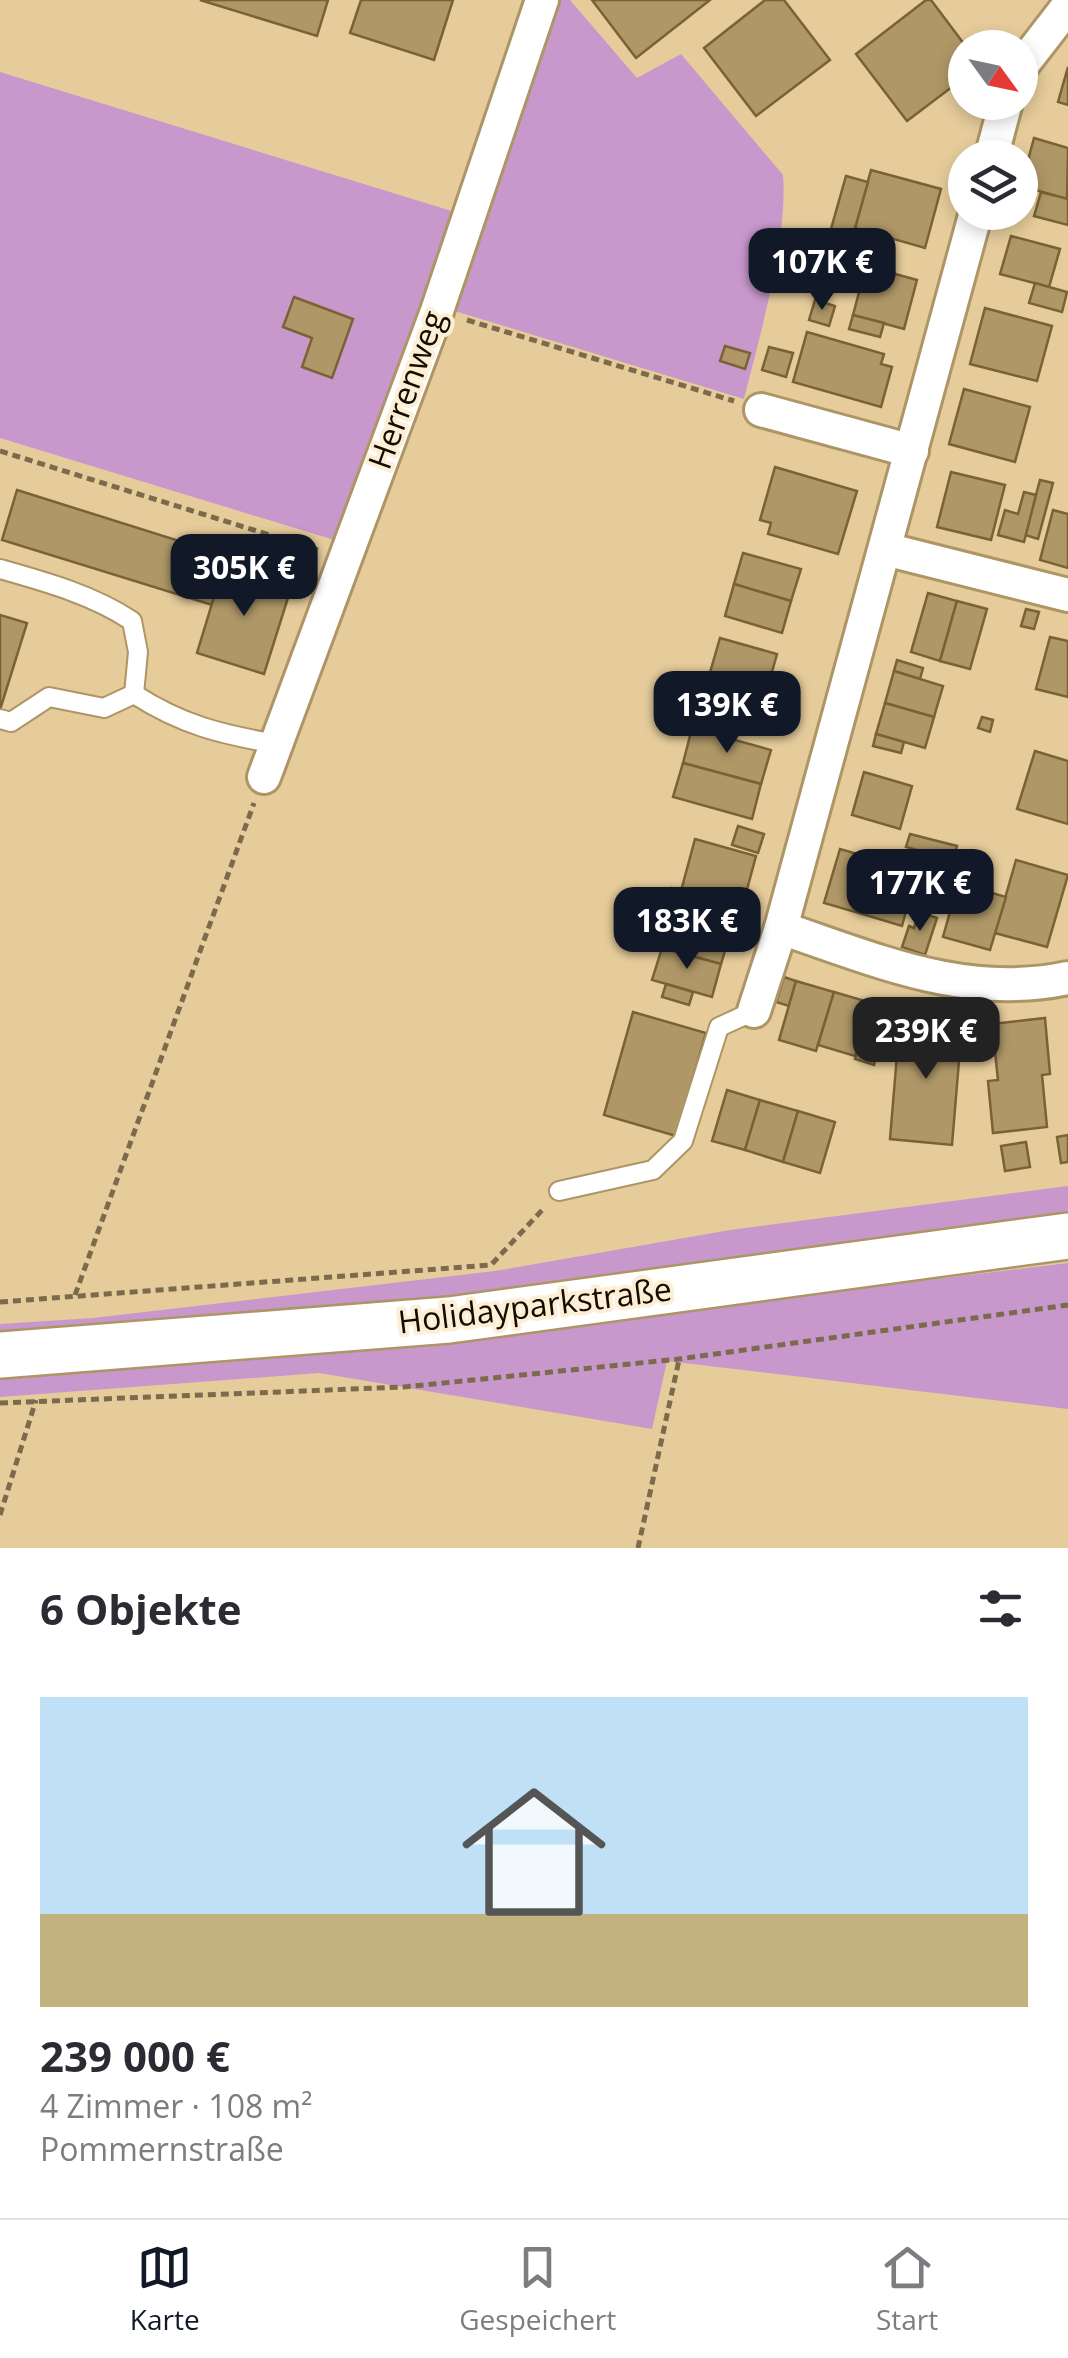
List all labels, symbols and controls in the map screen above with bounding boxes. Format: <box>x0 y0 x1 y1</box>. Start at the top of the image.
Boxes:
north arrow <box>948 30 1038 120</box>
map controls <box>948 30 1038 230</box>
button: layers <box>948 140 1038 230</box>
pin: 107K € <box>741 228 903 313</box>
text: 107K € <box>771 239 873 282</box>
street label: Herrenweg <box>357 304 454 475</box>
pin: 305K € <box>163 534 325 619</box>
text: 305K € <box>193 545 295 588</box>
pin: 139K € <box>646 671 808 756</box>
text: 139K € <box>676 682 778 725</box>
pin: 177K € <box>839 849 1001 934</box>
text: 177K € <box>869 860 971 903</box>
pin: 183K € <box>606 887 768 972</box>
text: 183K € <box>636 898 738 941</box>
pin: 239K € <box>845 997 1007 1082</box>
text: 239K € <box>875 1008 977 1051</box>
street label: Holidayparkstraße <box>396 1266 674 1343</box>
text: 6 Objekte <box>40 1580 242 1637</box>
icon: filters <box>973 1581 1028 1636</box>
icon: home <box>444 1762 624 1942</box>
text: 239 000 € <box>40 2027 230 2084</box>
text: 4 Zimmer · 108 m² <box>40 2084 312 2127</box>
text: Pommernstraße <box>40 2127 284 2170</box>
tab: Karte <box>130 2240 200 2338</box>
tab: Gespeichert <box>459 2240 616 2338</box>
tab: Start <box>876 2240 938 2338</box>

